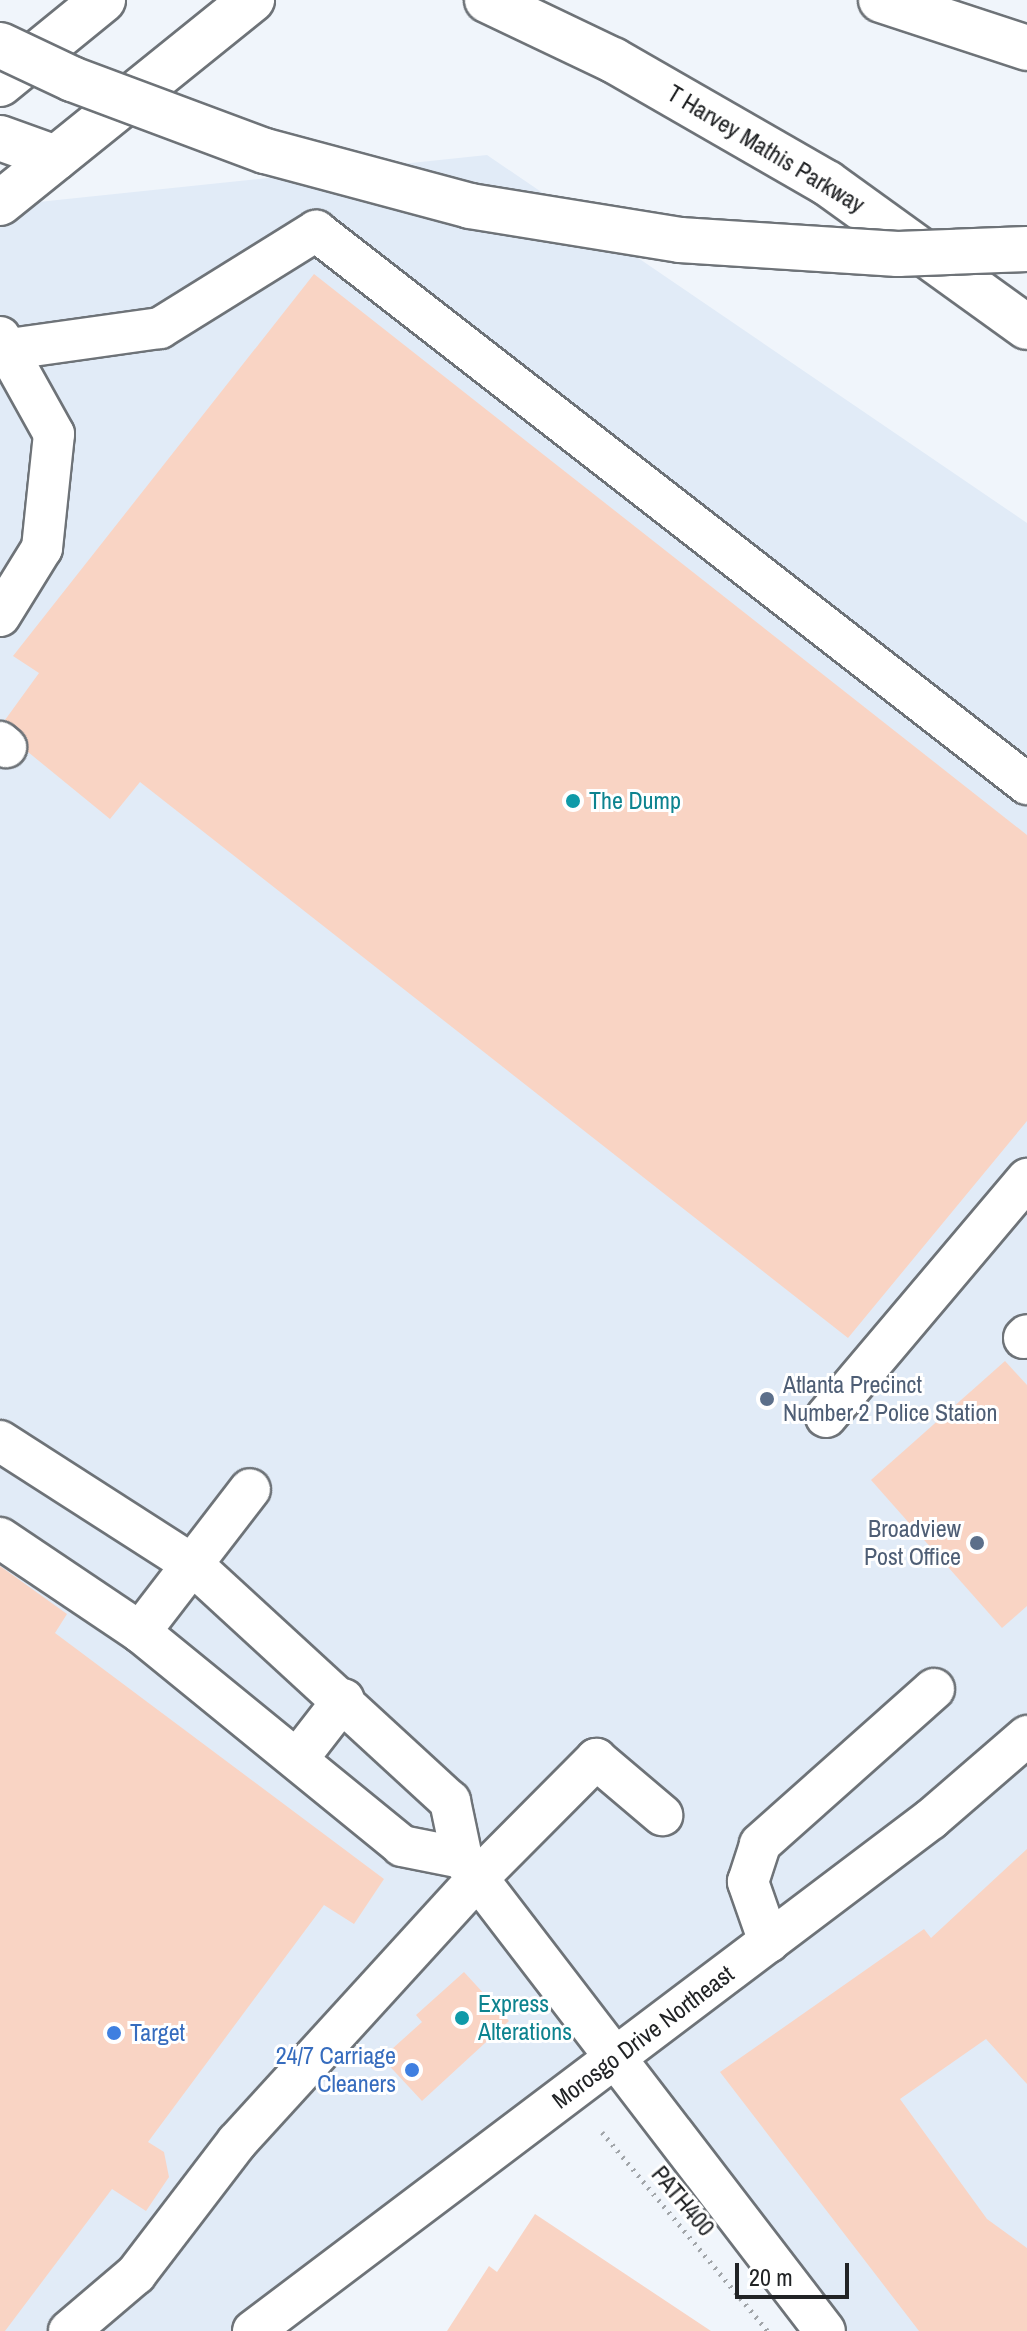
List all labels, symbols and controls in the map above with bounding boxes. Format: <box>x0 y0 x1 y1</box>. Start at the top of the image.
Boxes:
street label: T Harvey Mathis Parkway <box>662 79 870 219</box>
place label: The Dump <box>589 787 681 815</box>
marker: The Dump <box>564 792 582 810</box>
place label: Atlanta Precinct Number 2 Police Station <box>783 1371 997 1427</box>
marker: Atlanta Precinct Number 2 Police Station <box>758 1390 776 1408</box>
place label: Broadview Post Office <box>864 1515 961 1571</box>
marker: Broadview Post Office <box>968 1534 986 1552</box>
street label: Morosgo Drive Northeast <box>547 1959 739 2115</box>
place label: Express Alterations <box>478 1990 572 2046</box>
marker: Express Alterations <box>453 2009 471 2027</box>
place label: Target <box>130 2019 185 2047</box>
marker: Target <box>105 2024 123 2042</box>
place label: 24/7 Carriage Cleaners <box>276 2042 396 2098</box>
marker: 24/7 Carriage Cleaners <box>403 2061 421 2079</box>
street label: PATH400 <box>645 2160 721 2242</box>
scale bar <box>739 2247 853 2297</box>
text: 20 m <box>749 2261 793 2293</box>

